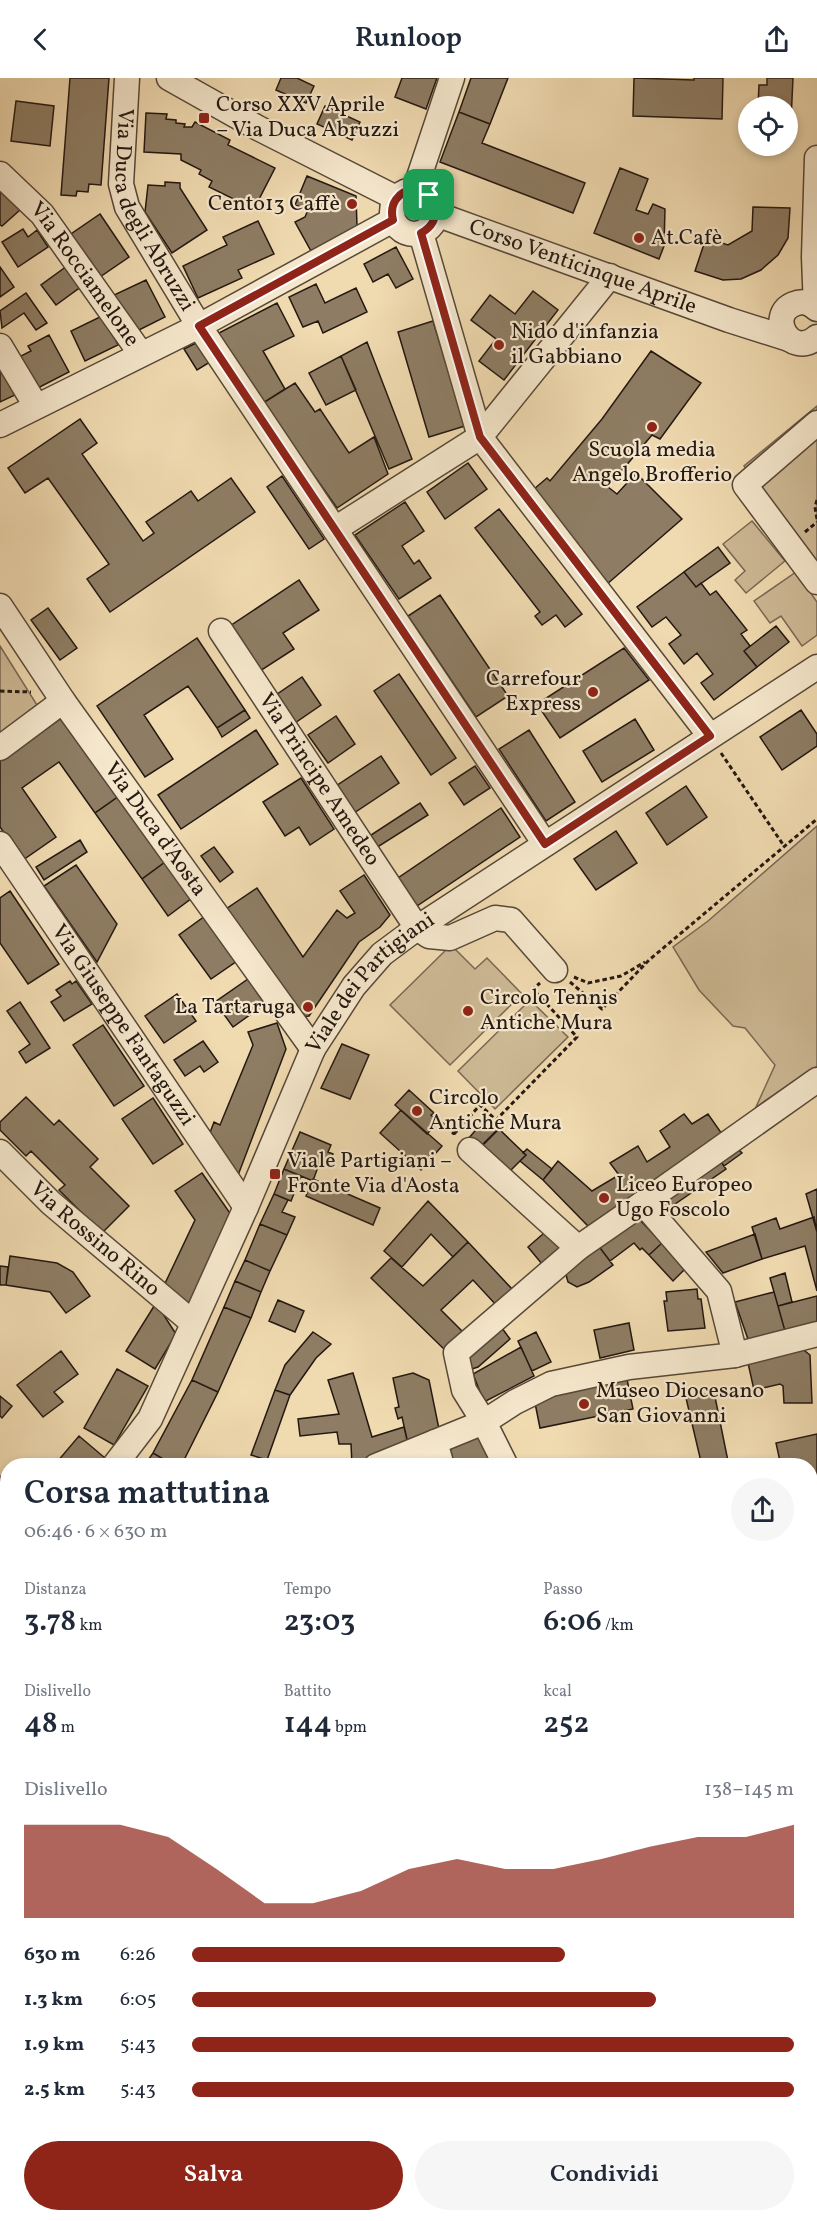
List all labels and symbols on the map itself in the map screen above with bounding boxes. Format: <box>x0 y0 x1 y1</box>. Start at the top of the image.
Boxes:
place label: Corso XXV Aprile – Via Duca Abruzzi <box>216 90 399 146</box>
street label: Via Duca degli Abruzzi <box>106 107 202 317</box>
marker: Corso XXV Aprile – Via Duca Abruzzi <box>197 111 211 125</box>
pin <box>403 169 454 220</box>
place label: Cento13 Caffè <box>208 189 340 220</box>
street label: Via Rocciamelone <box>23 195 147 353</box>
marker: Cento13 Caffè <box>345 197 359 211</box>
street label: Corso Venticinque Aprile <box>465 212 701 322</box>
place label: At.Cafè <box>651 223 722 254</box>
marker: At.Cafè <box>632 231 646 245</box>
place label: Nido d'infanzia il Gabbiano <box>511 317 659 373</box>
marker: Nido d'infanzia il Gabbiano <box>492 338 506 352</box>
marker: Scuola media Angelo Brofferio <box>645 420 659 434</box>
place label: Scuola media Angelo Brofferio <box>572 435 732 491</box>
place label: Carrefour Express <box>486 664 581 720</box>
marker: Carrefour Express <box>586 685 600 699</box>
street label: Via Principe Amedeo <box>251 687 388 872</box>
street label: Via Duca d'Aosta <box>96 756 214 903</box>
street label: Viale dei Partigiani <box>298 905 441 1060</box>
street label: Via Giuseppe Fantaguzzi <box>43 918 202 1132</box>
place label: Circolo Tennis Antiche Mura <box>480 983 618 1039</box>
place label: La Tartaruga <box>175 992 296 1023</box>
marker: La Tartaruga <box>301 1000 315 1014</box>
marker: Circolo Tennis Antiche Mura <box>461 1004 475 1018</box>
place label: Circolo Antiche Mura <box>429 1083 562 1139</box>
marker: Circolo Antiche Mura <box>410 1104 424 1118</box>
place label: Viale Partigiani – Fronte Via d'Aosta <box>287 1146 460 1202</box>
marker: Viale Partigiani – Fronte Via d'Aosta <box>268 1167 282 1181</box>
place label: Liceo Europeo Ugo Foscolo <box>616 1170 753 1226</box>
street label: Via Rossino Rino <box>22 1174 167 1304</box>
marker: Liceo Europeo Ugo Foscolo <box>597 1191 611 1205</box>
place label: Museo Diocesano San Giovanni <box>596 1376 764 1432</box>
marker: Museo Diocesano San Giovanni <box>577 1397 591 1411</box>

